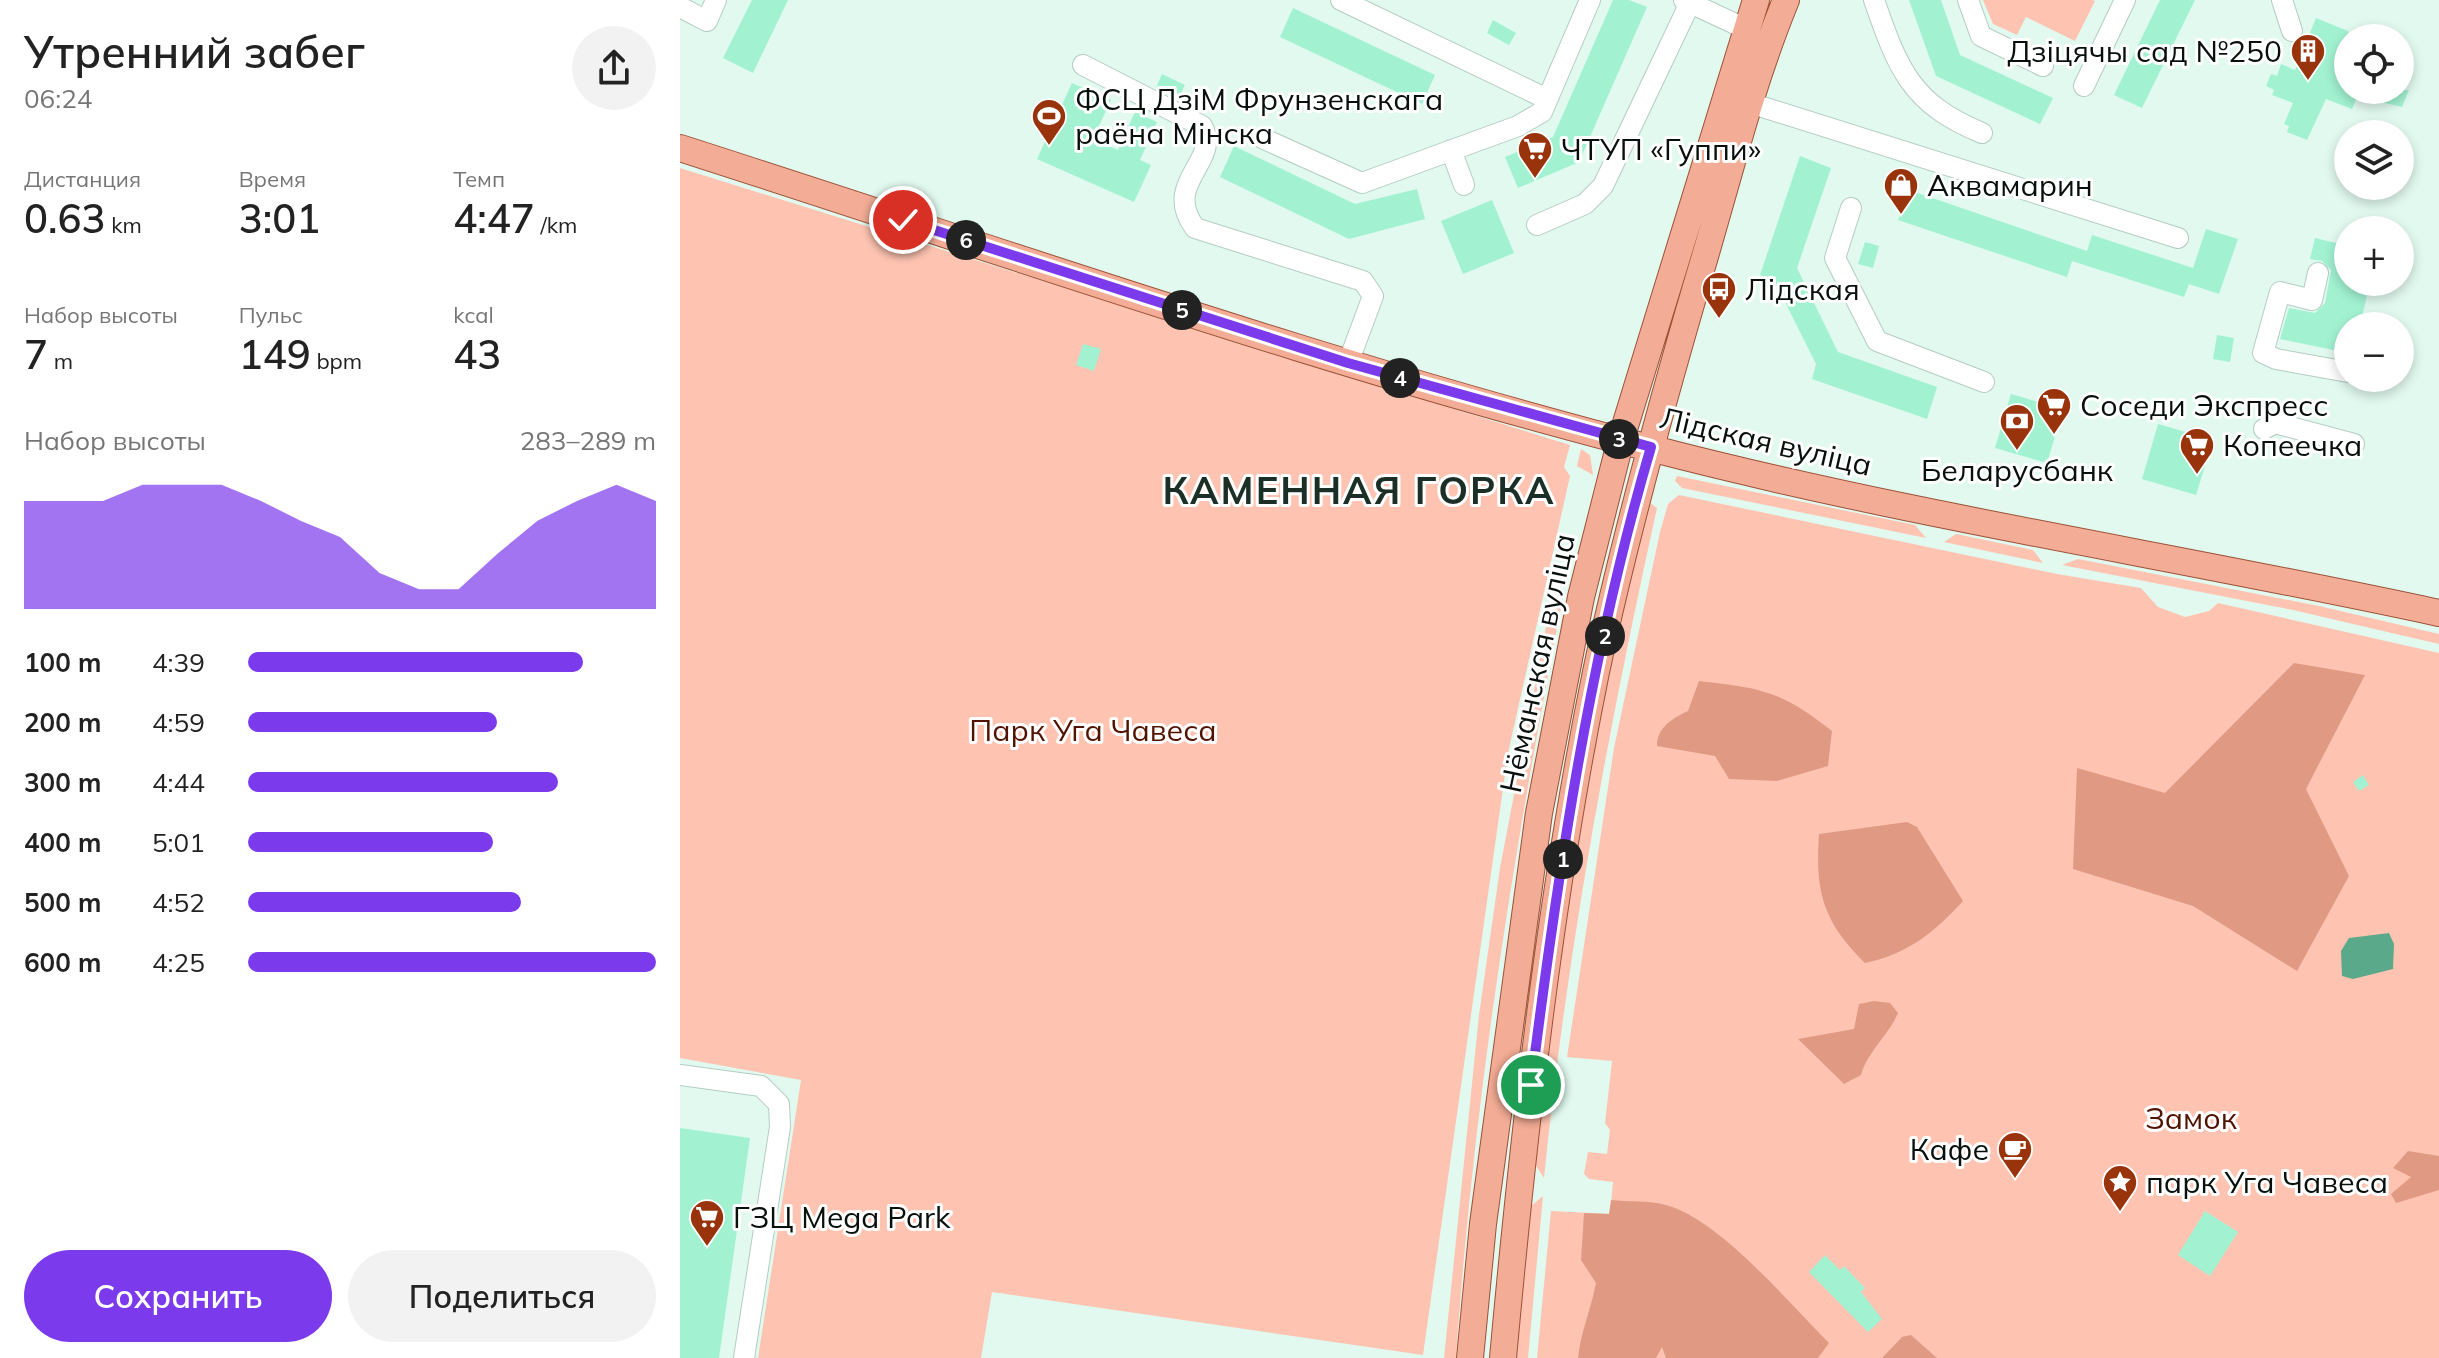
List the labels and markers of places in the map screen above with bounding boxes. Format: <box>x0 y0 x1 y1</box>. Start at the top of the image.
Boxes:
place label: Дзіцячы сад №250 <box>2007 32 2282 70</box>
building icon: Дзіцячы сад №250 <box>2289 32 2327 82</box>
place label: ФСЦ ДзіМ Фрунзенскага раёна Мінска <box>1075 80 1443 152</box>
sports icon: ФСЦ ДзіМ Фрунзенскага раёна Мінска <box>1030 97 1068 147</box>
supermarket icon: ЧТУП «Гуппи» <box>1516 130 1554 180</box>
place label: ЧТУП «Гуппи» <box>1561 130 1761 168</box>
shop icon: Аквамарин <box>1882 166 1920 216</box>
place label: Аквамарин <box>1927 166 2093 204</box>
pin <box>869 186 937 254</box>
pin: 6 <box>946 220 986 260</box>
bus stop icon: Лідская <box>1700 270 1738 320</box>
place label: Лідская <box>1745 270 1860 308</box>
pin: 5 <box>1162 290 1202 330</box>
pin: 4 <box>1380 358 1420 398</box>
supermarket icon: Соседи Экспресс <box>2035 386 2073 436</box>
place label: Соседи Экспресс <box>2080 386 2328 424</box>
bank icon: Беларусбанк <box>1998 402 2036 452</box>
pin: 3 <box>1599 419 1639 459</box>
supermarket icon: Копеечка <box>2178 426 2216 476</box>
place label: Копеечка <box>2223 426 2362 464</box>
place label: Беларусбанк <box>1921 451 2114 489</box>
pin: 2 <box>1585 616 1625 656</box>
pin: 1 <box>1543 839 1583 879</box>
pin <box>1497 1051 1565 1119</box>
place label: Кафе <box>1910 1130 1989 1168</box>
cafe icon: Кафе <box>1996 1130 2034 1180</box>
place icon: парк Уга Чавеса <box>2101 1163 2139 1213</box>
place label: парк Уга Чавеса <box>2146 1163 2388 1201</box>
supermarket icon: ГЗЦ Mega Park <box>688 1198 726 1248</box>
place label: ГЗЦ Mega Park <box>733 1198 951 1236</box>

